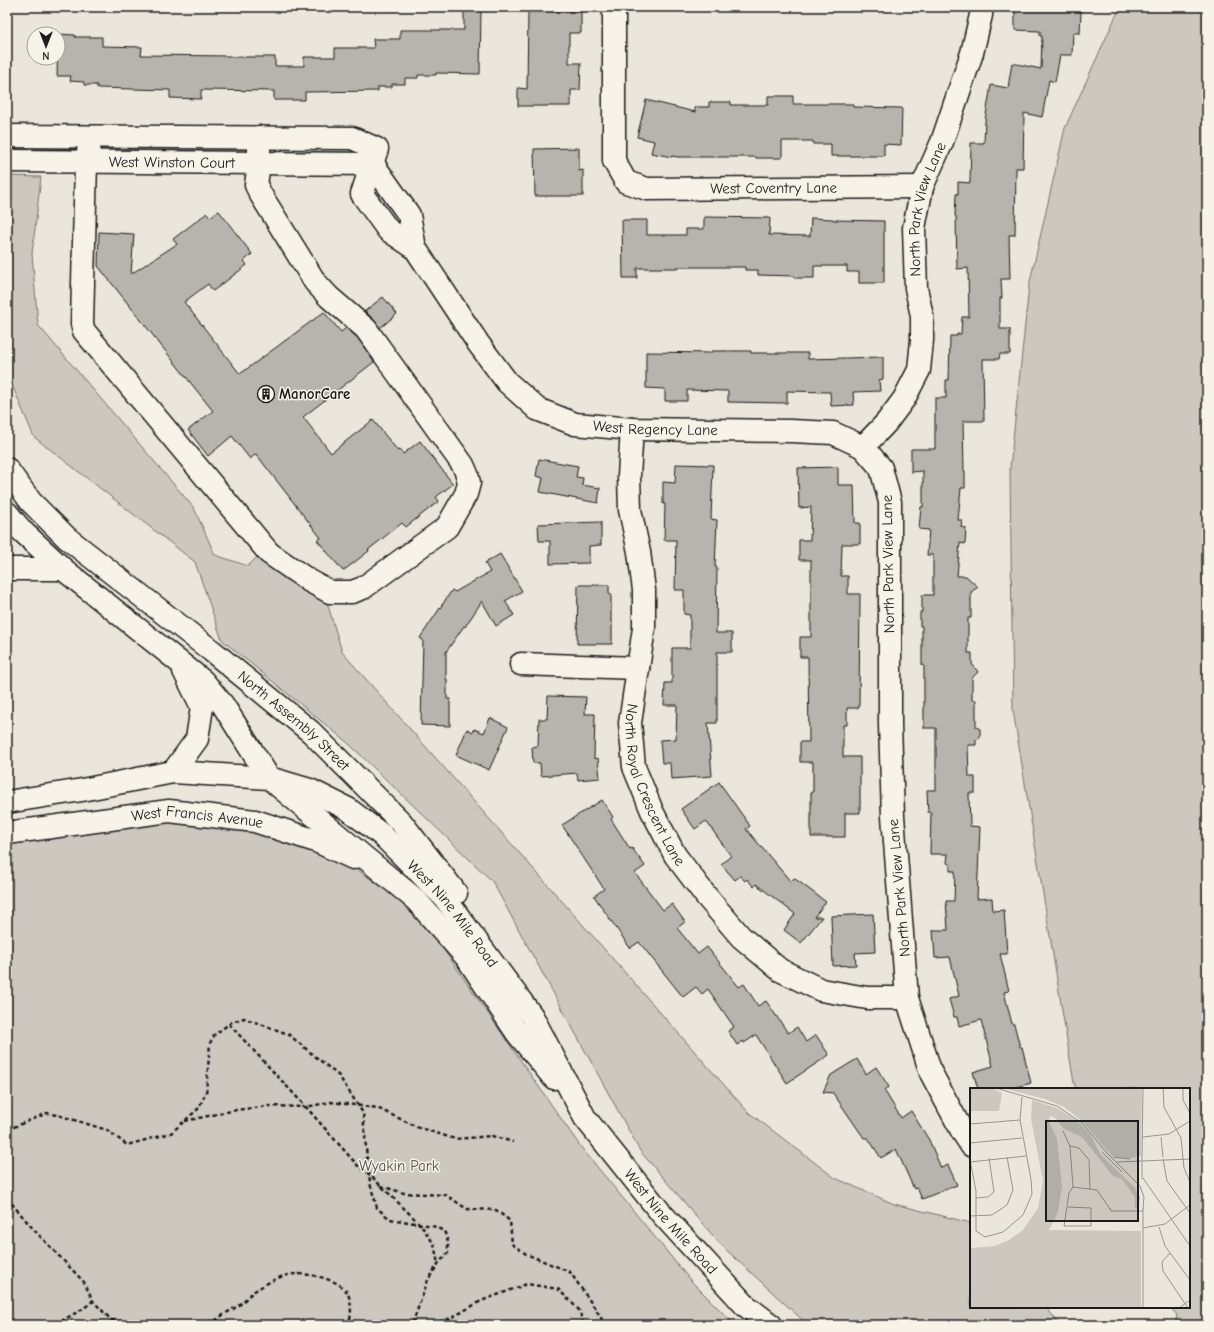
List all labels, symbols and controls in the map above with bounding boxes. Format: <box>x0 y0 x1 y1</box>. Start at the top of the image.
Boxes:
north arrow <box>26 26 66 66</box>
text: N <box>42 49 50 62</box>
street label: North Park View Lane <box>905 139 950 277</box>
street label: West Winston Court <box>109 153 236 172</box>
street label: West Coventry Lane <box>710 179 838 198</box>
building icon: ManorCare <box>256 384 276 404</box>
place label: ManorCare <box>279 385 350 403</box>
street label: West Regency Lane <box>592 417 718 439</box>
street label: North Park View Lane <box>878 494 898 633</box>
street label: North Assembly Street <box>234 667 354 775</box>
street label: North Royal Crescent Lane <box>621 702 689 870</box>
street label: West Francis Avenue <box>130 802 266 832</box>
street label: North Park View Lane <box>884 818 914 958</box>
street label: West Nine Mile Road <box>403 856 502 971</box>
inset map <box>970 1088 1190 1308</box>
park label: Wyakin Park <box>359 1157 440 1175</box>
street label: West Nine Mile Road <box>620 1165 721 1278</box>

